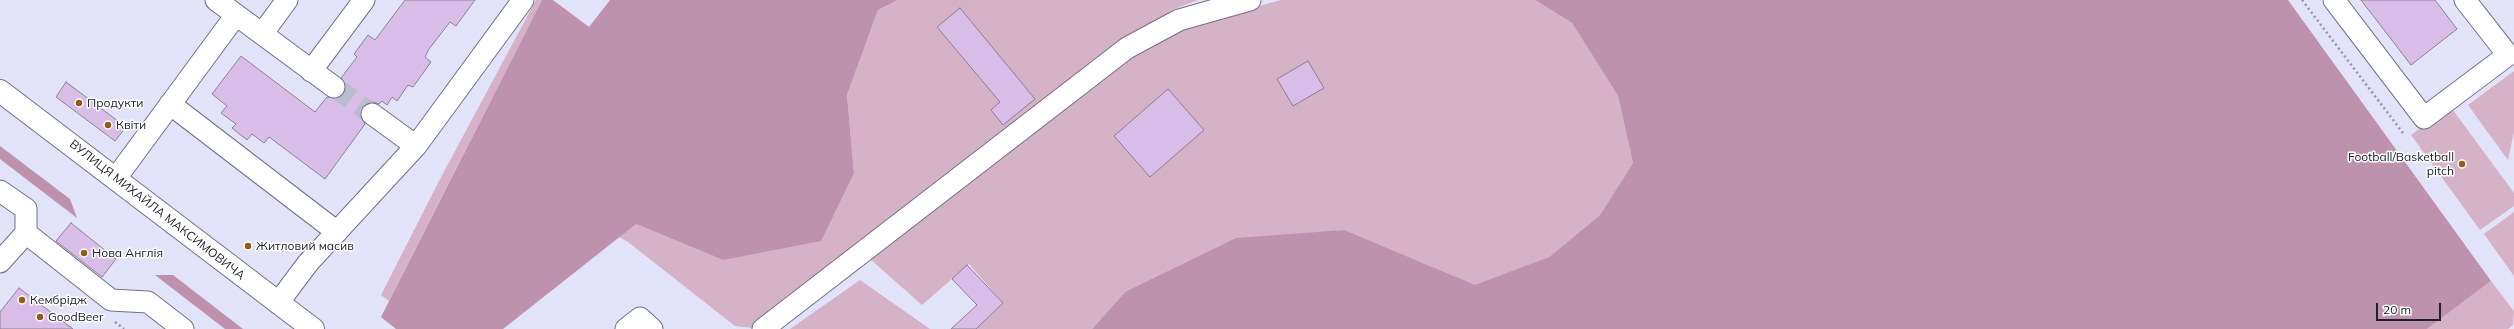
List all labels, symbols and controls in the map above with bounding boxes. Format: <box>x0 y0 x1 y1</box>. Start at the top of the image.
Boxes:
place label: Продукти <box>87 96 143 110</box>
marker: Продукти <box>74 98 84 108</box>
place label: Квіти <box>116 118 146 132</box>
marker: Квіти <box>103 120 113 130</box>
street label: ВУЛИЦЯ МИХАЙЛА МАКСИМОВИЧА <box>66 137 248 283</box>
place label: Football/Basketball pitch <box>2348 150 2454 178</box>
marker: Football/Basketball pitch <box>2457 159 2467 169</box>
place label: Житловий масив <box>256 239 354 253</box>
marker: Житловий масив <box>243 241 253 251</box>
place label: Нова Англія <box>92 246 163 260</box>
marker: Нова Англія <box>79 248 89 258</box>
place label: Кембрідж <box>30 293 87 307</box>
marker: Кембрідж <box>17 295 27 305</box>
scale bar <box>2378 295 2443 321</box>
text: 20 m <box>2383 302 2411 317</box>
place label: GoodBeer <box>48 310 103 324</box>
marker: GoodBeer <box>35 312 45 322</box>

